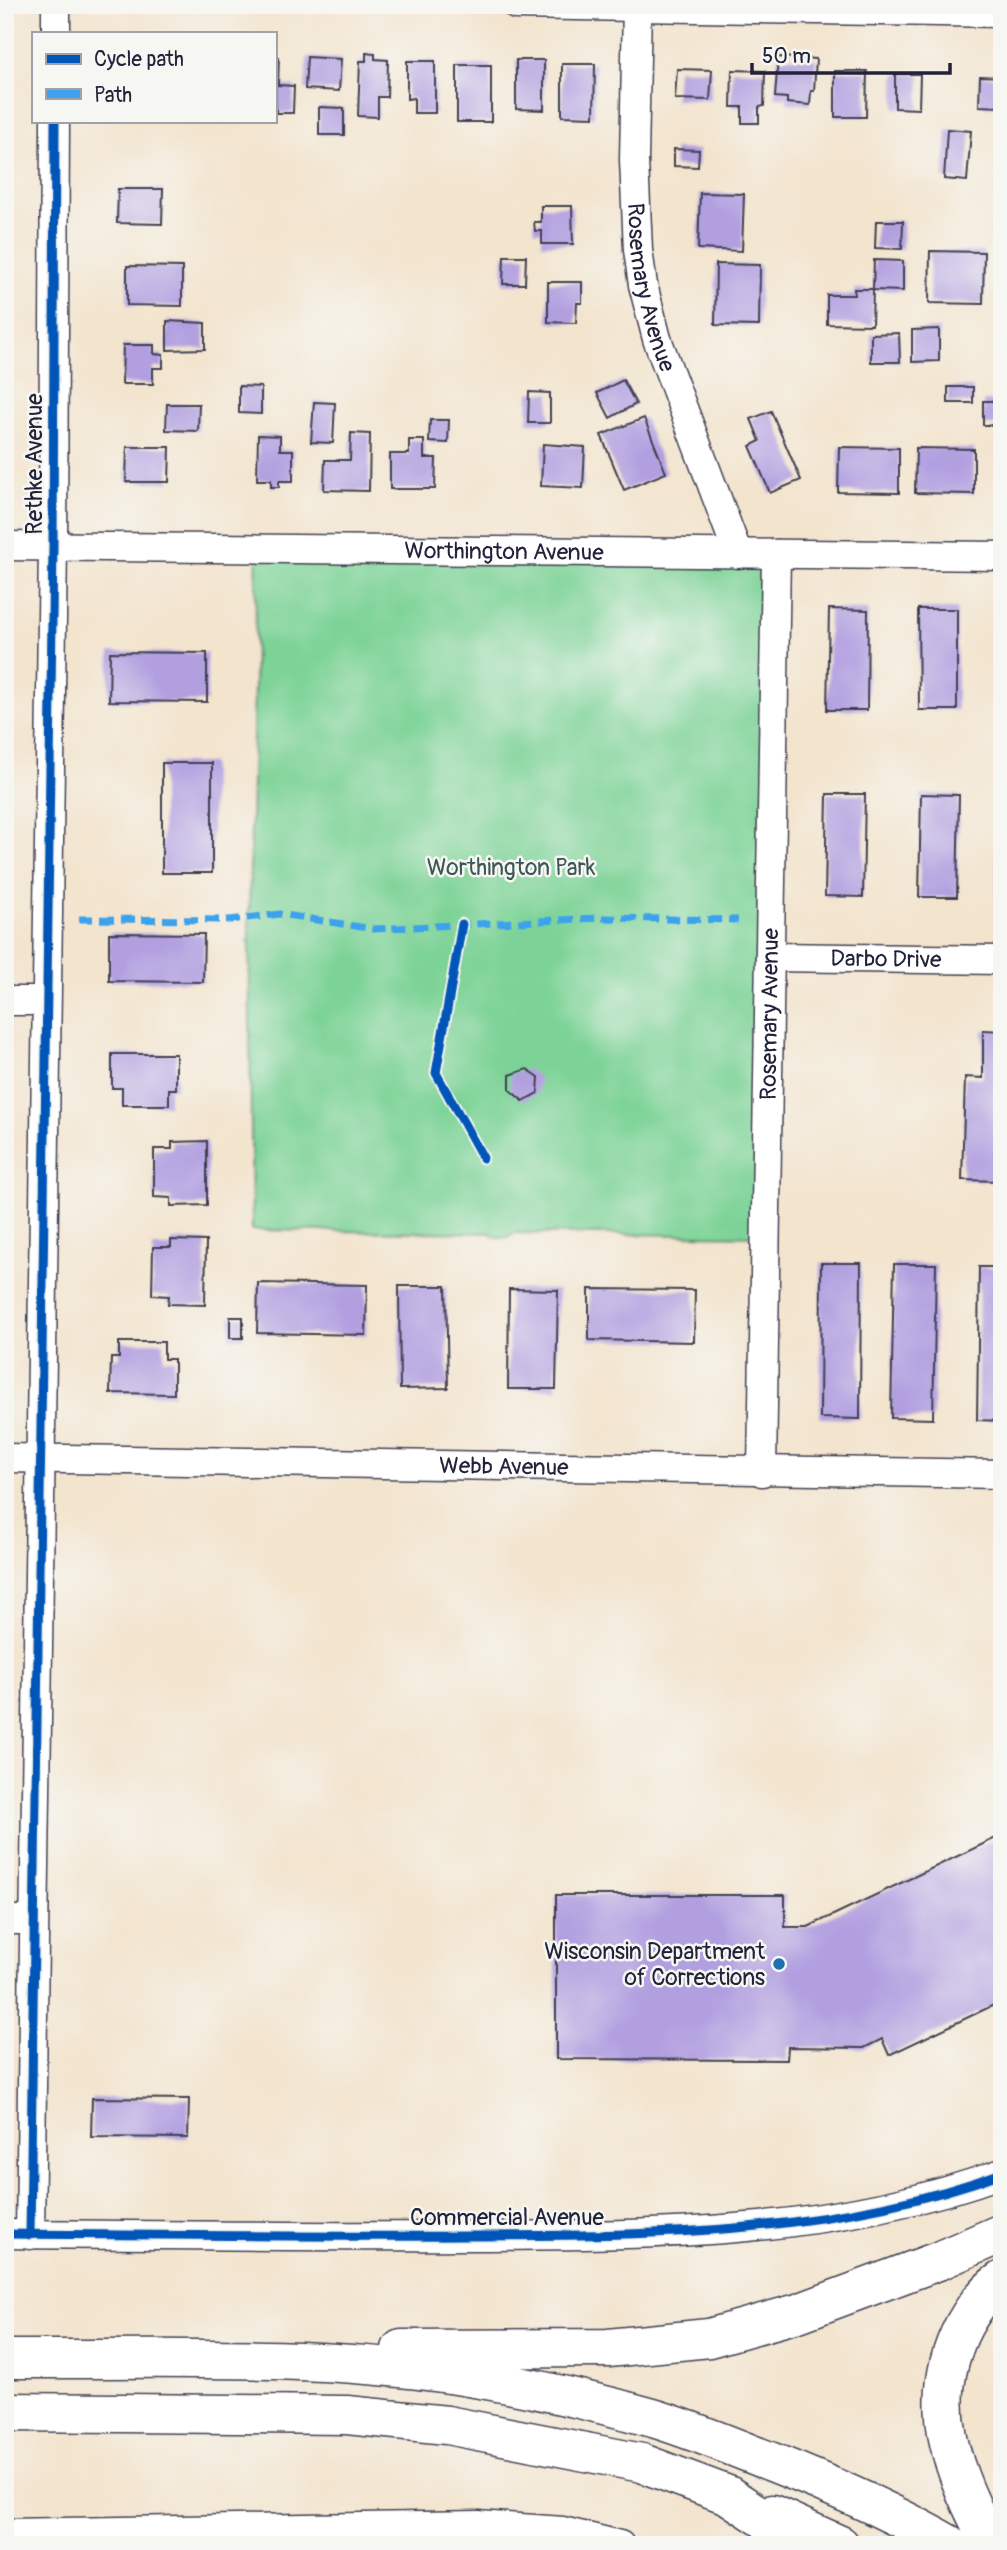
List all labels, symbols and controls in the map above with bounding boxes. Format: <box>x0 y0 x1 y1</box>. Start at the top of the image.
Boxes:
legend <box>32 32 276 122</box>
scale bar <box>752 32 949 76</box>
text: 50 m <box>762 43 811 70</box>
text: Cycle path <box>94 46 184 73</box>
text: Path <box>94 82 132 109</box>
street label: Rosemary Avenue <box>621 202 682 376</box>
street label: Rethke Avenue <box>20 393 49 535</box>
street label: Worthington Avenue <box>404 536 604 567</box>
park label: Worthington Park <box>427 853 596 882</box>
street label: Rosemary Avenue <box>754 927 785 1100</box>
street label: Darbo Drive <box>830 944 942 974</box>
street label: Webb Avenue <box>439 1451 569 1482</box>
place label: Wisconsin Department of Corrections <box>544 1937 766 1992</box>
marker: Wisconsin Department of Corrections <box>771 1956 787 1972</box>
street label: Commercial Avenue <box>410 2203 605 2232</box>

